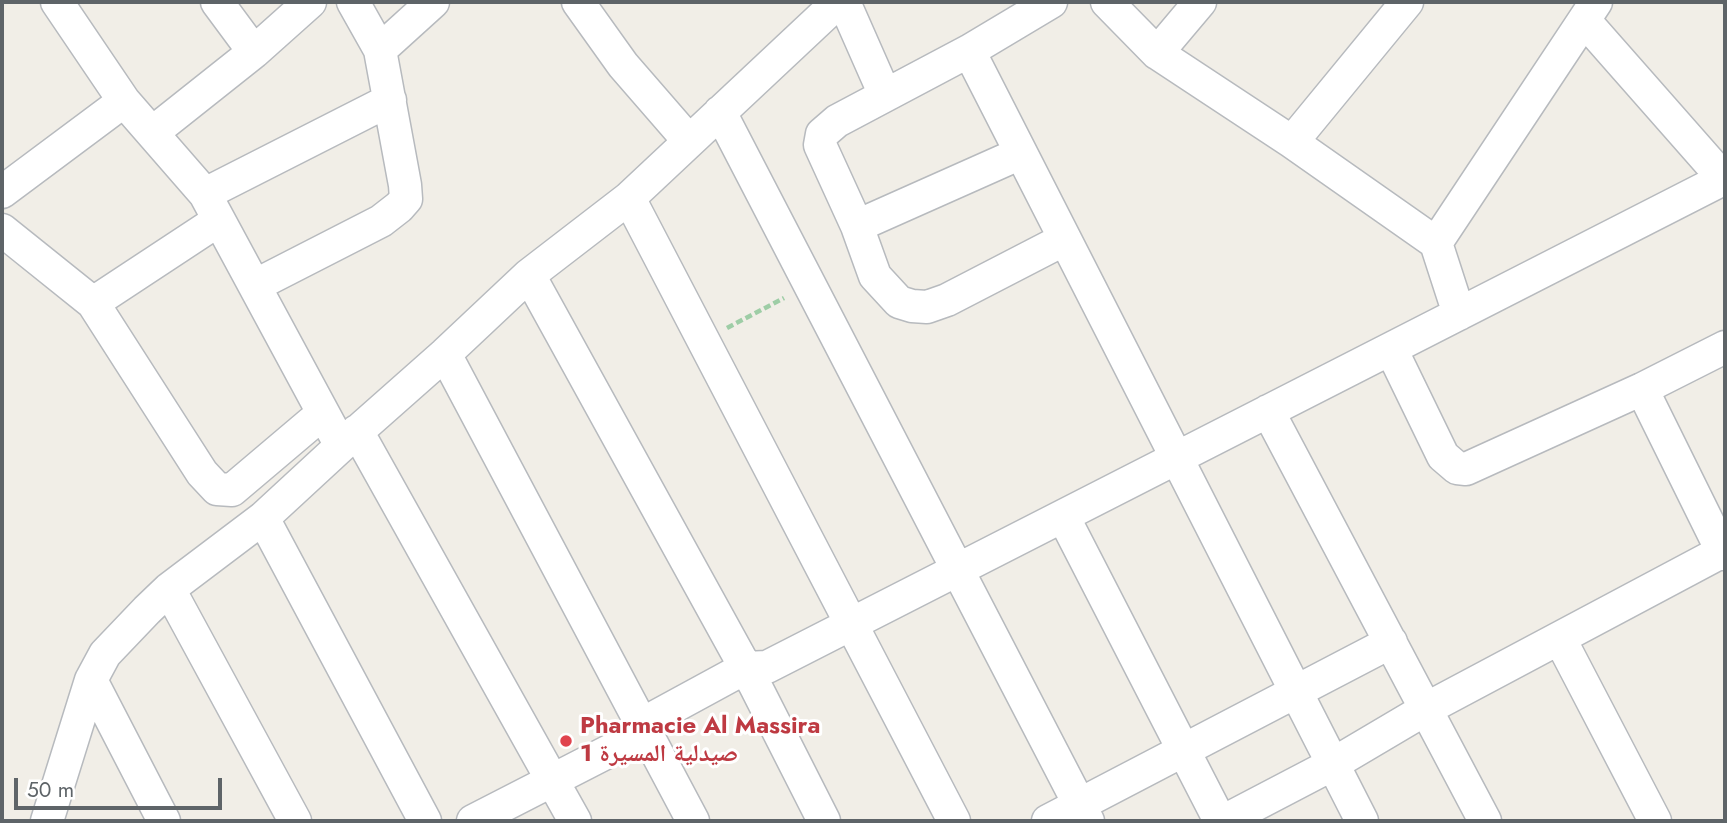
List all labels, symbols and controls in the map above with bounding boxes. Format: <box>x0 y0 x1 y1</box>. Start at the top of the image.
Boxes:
place label: Pharmacie Al Massira 1 صيدلية المسيرة <box>580 713 820 769</box>
marker: Pharmacie Al Massira 1 صيدلية المسيرة <box>558 733 574 749</box>
scale bar <box>18 764 226 808</box>
text: 50 m <box>27 775 74 805</box>

